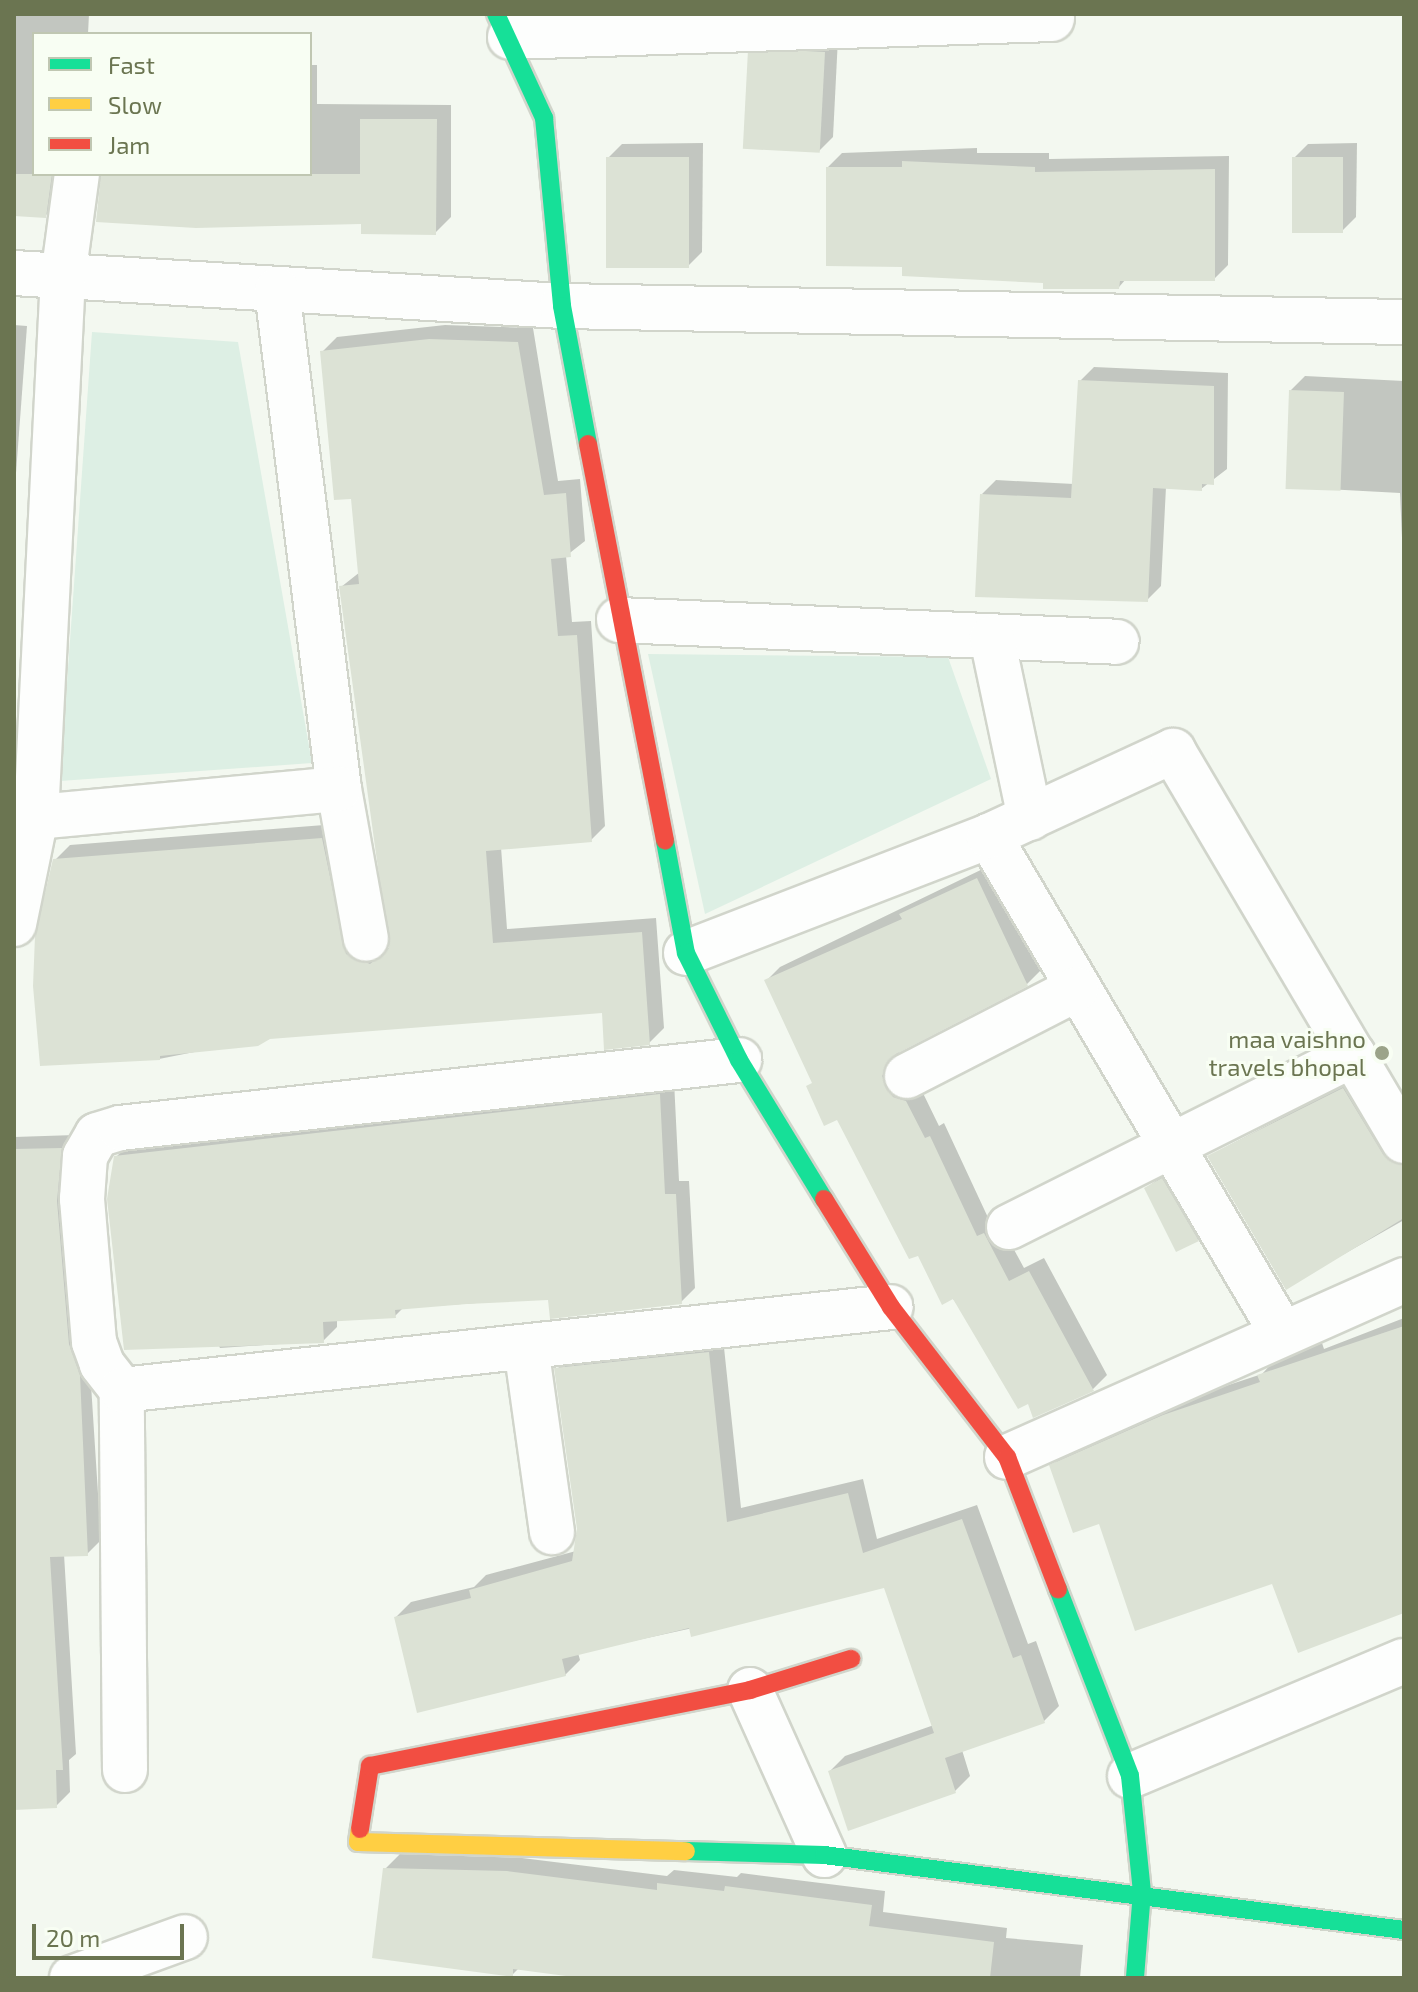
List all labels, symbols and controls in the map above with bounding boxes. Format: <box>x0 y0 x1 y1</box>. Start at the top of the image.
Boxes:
legend <box>32 32 312 176</box>
text: Fast <box>108 50 155 79</box>
text: Slow <box>108 90 162 119</box>
text: Jam <box>108 130 150 159</box>
place label: maa vaishno travels bhopal <box>1208 1025 1366 1081</box>
marker: maa vaishno travels bhopal <box>1373 1044 1391 1062</box>
scale bar <box>36 1908 188 1958</box>
text: 20 m <box>46 1923 100 1952</box>

